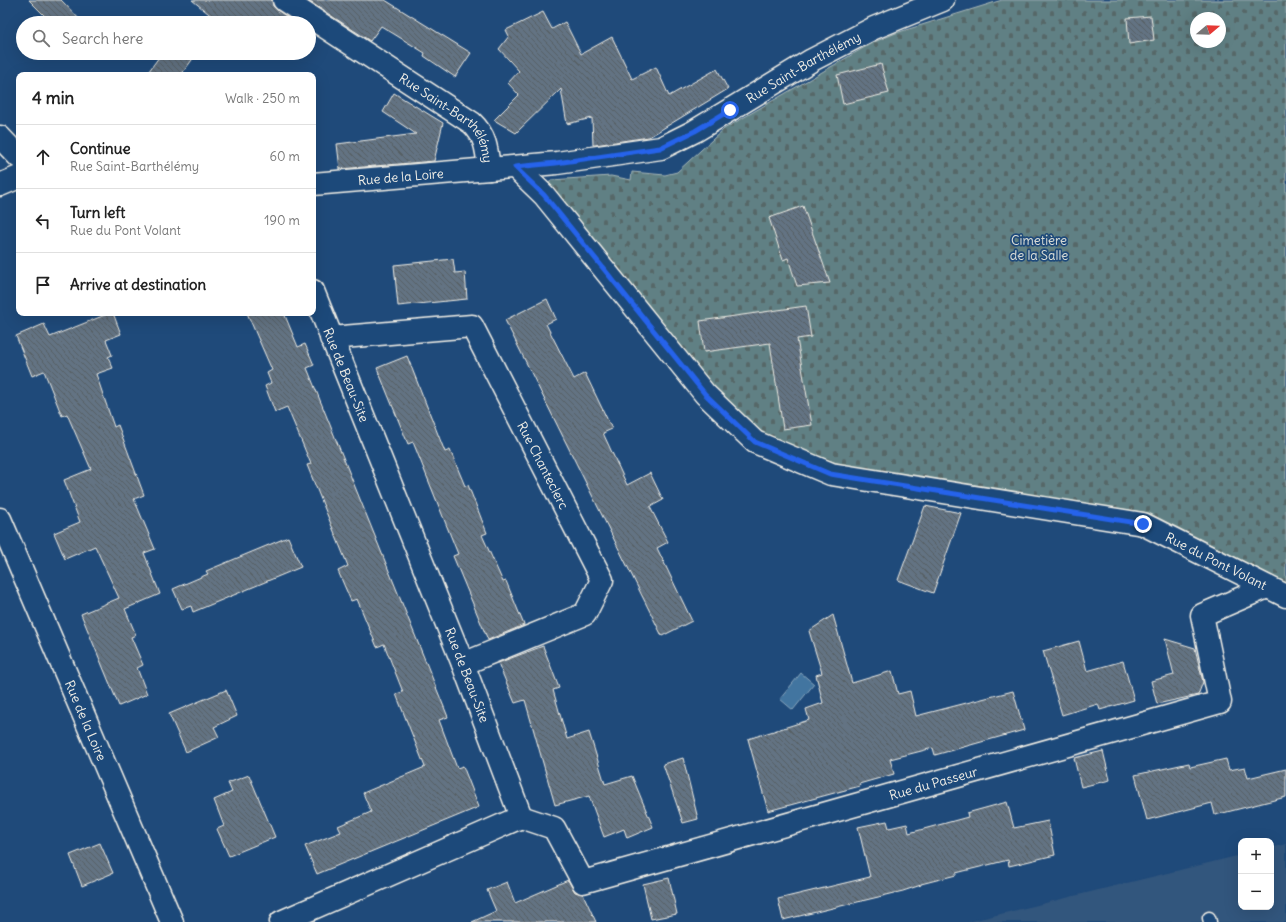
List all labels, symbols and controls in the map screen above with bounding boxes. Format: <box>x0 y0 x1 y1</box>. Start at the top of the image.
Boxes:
north arrow <box>1190 12 1226 48</box>
search box <box>16 16 316 60</box>
icon: search <box>30 27 52 49</box>
street label: Rue Saint-Barthélémy <box>743 28 863 107</box>
text: Search here <box>62 29 143 48</box>
street label: Rue Saint-Barthélémy <box>396 69 497 164</box>
text: 4 min <box>32 87 74 109</box>
text: Walk · 250 m <box>225 90 300 107</box>
route start <box>721 101 739 119</box>
text: Continue <box>70 139 131 158</box>
icon: ahead <box>32 146 54 168</box>
text: 60 m <box>269 148 300 165</box>
text: Rue Saint-Barthélémy <box>70 158 199 175</box>
street label: Rue de la Loire <box>357 164 444 189</box>
text: Turn left <box>70 203 125 222</box>
icon: left <box>32 210 54 232</box>
text: 190 m <box>264 212 300 229</box>
text: Rue du Pont Volant <box>70 222 181 239</box>
park label: Cimetière de la Salle <box>1010 232 1068 264</box>
icon: arrive <box>32 274 54 296</box>
text: Arrive at destination <box>70 275 206 294</box>
street label: Rue de Beau-Site <box>319 325 373 425</box>
street label: Rue Chanteclerc <box>514 419 573 512</box>
route end <box>1134 515 1152 533</box>
street label: Rue du Pont Volant <box>1163 528 1270 594</box>
street label: Rue de Beau-Site <box>441 625 493 725</box>
street label: Rue de la Loire <box>61 677 111 763</box>
street label: Rue du Passeur <box>887 762 980 804</box>
map controls <box>1238 838 1274 910</box>
button: + <box>1238 838 1274 874</box>
button: − <box>1238 874 1274 910</box>

